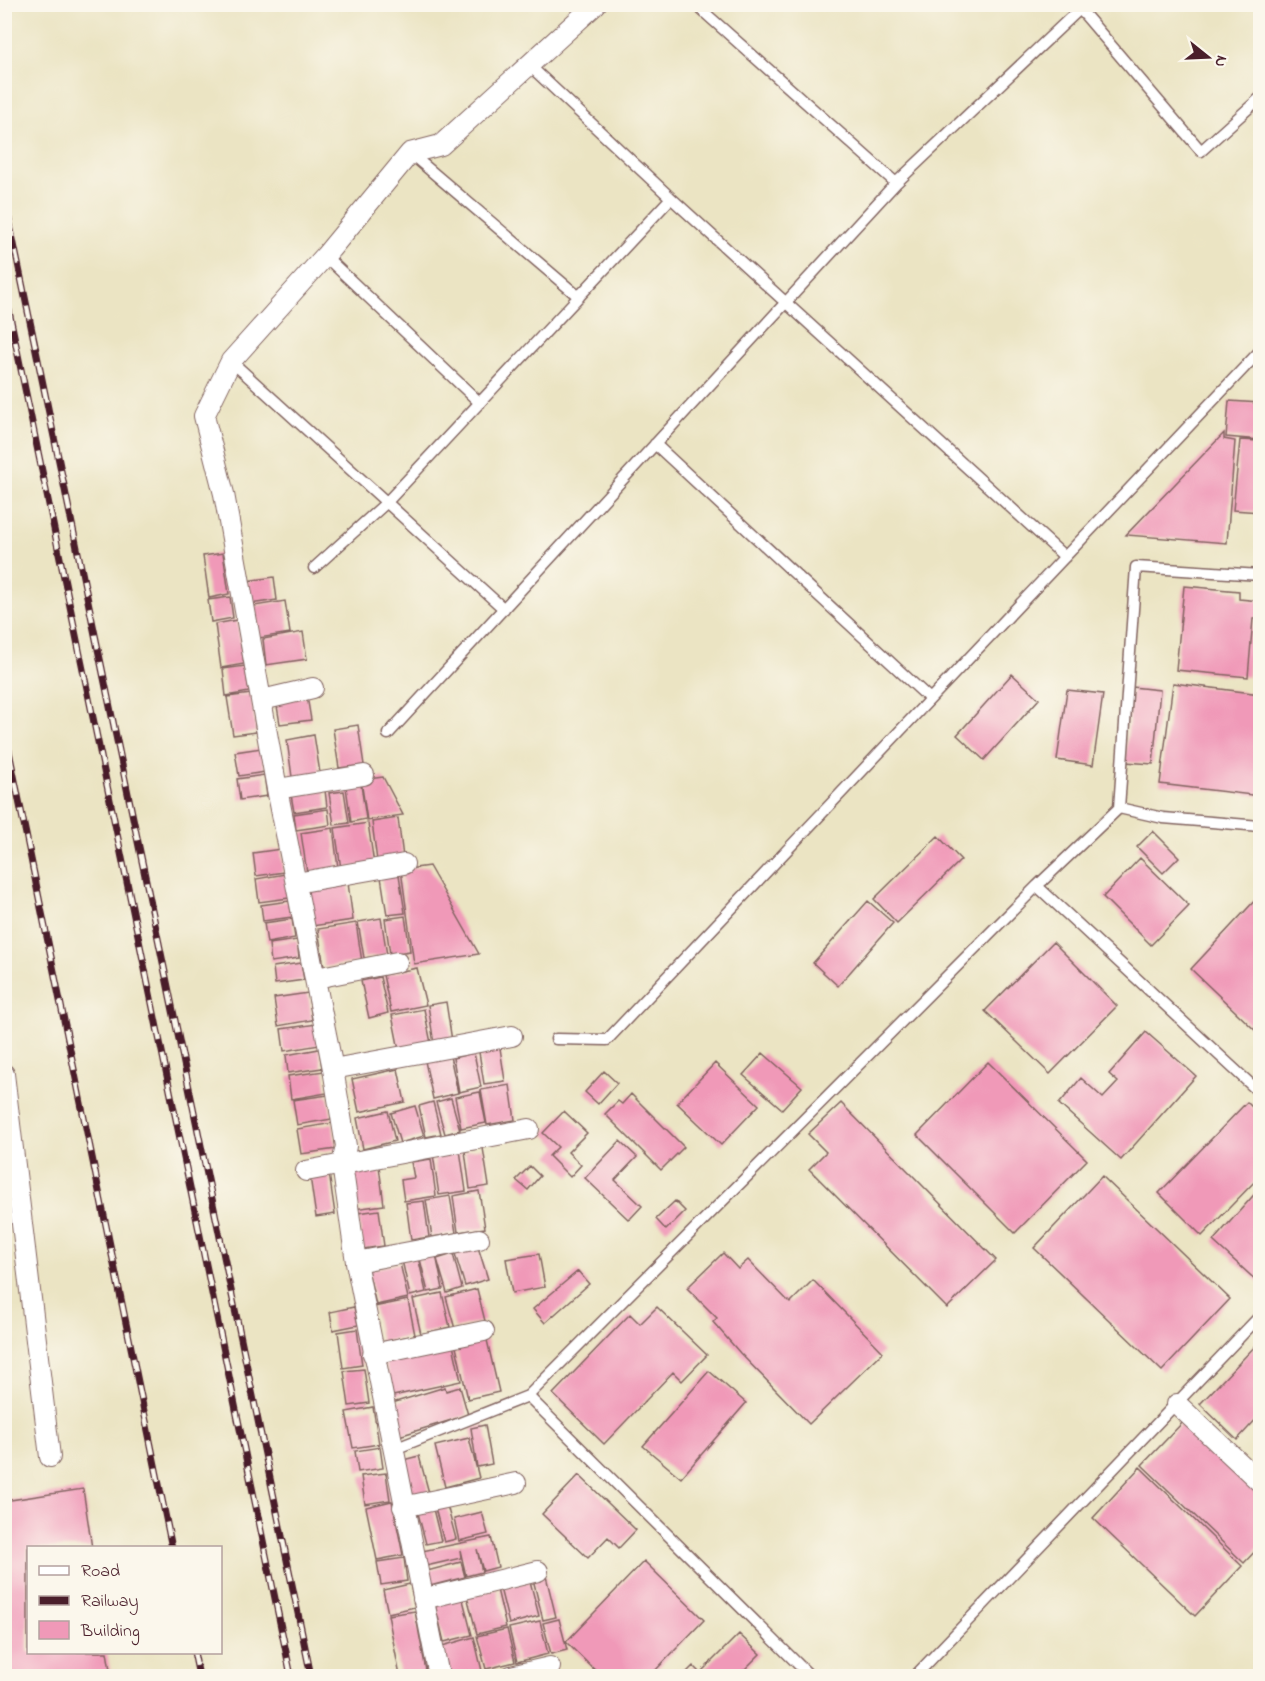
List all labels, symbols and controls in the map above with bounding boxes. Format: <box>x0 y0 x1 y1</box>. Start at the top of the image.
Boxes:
north arrow <box>1178 27 1238 87</box>
text: N <box>1207 52 1233 70</box>
legend <box>27 1546 222 1654</box>
text: Road <box>81 1559 120 1585</box>
text: Railway <box>81 1589 138 1615</box>
text: Building <box>80 1619 140 1646</box>

